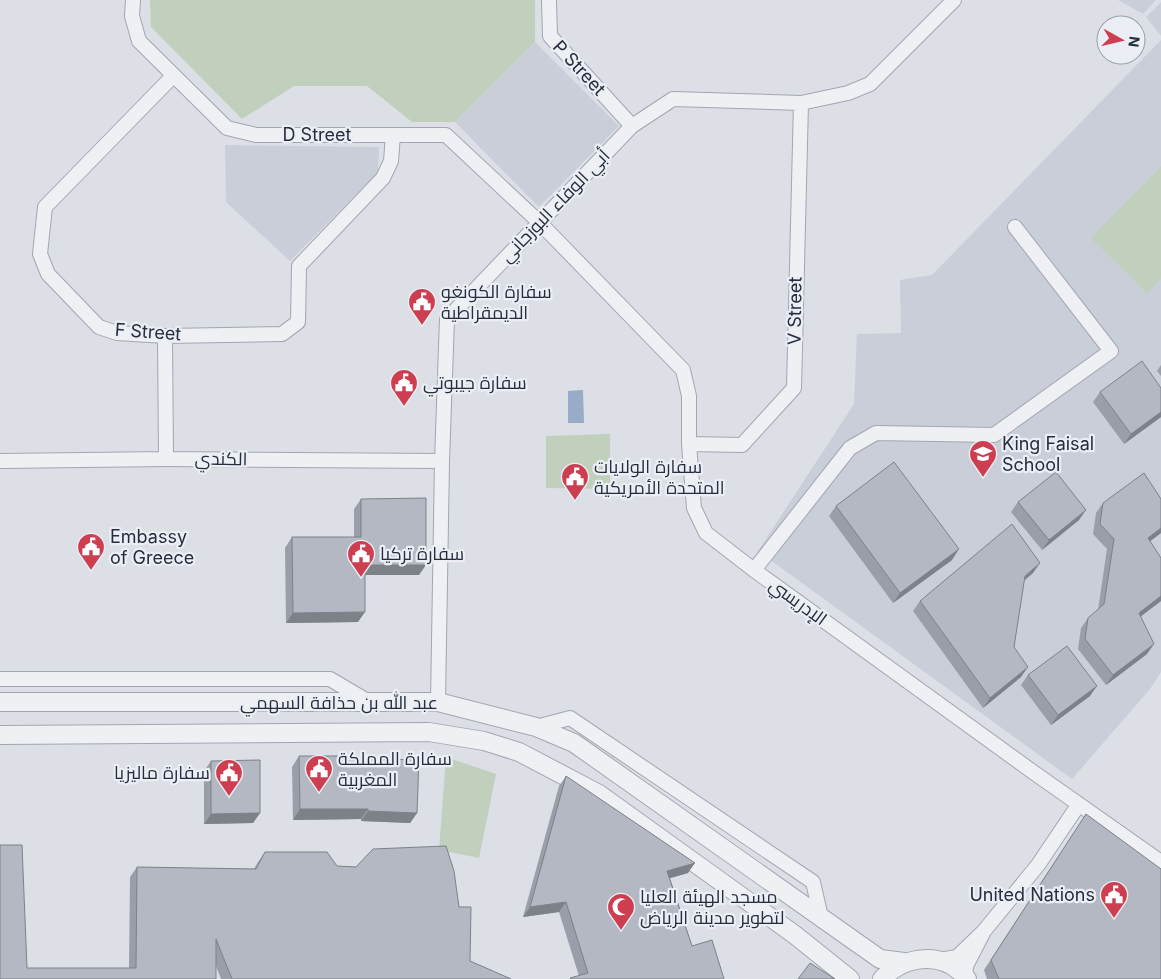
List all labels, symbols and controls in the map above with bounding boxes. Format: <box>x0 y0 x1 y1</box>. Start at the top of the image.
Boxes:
north arrow <box>1096 15 1146 65</box>
text: N <box>1125 35 1144 48</box>
street label: P Street <box>549 36 610 100</box>
street label: D Street <box>283 124 352 145</box>
street label: أبي الوفاء البوزجاني <box>496 145 617 269</box>
street label: V Street <box>783 277 806 345</box>
place label: سفارة الكونغو الديمقراطية <box>441 281 552 324</box>
public building icon: سفارة الكونغو الديمقراطية <box>407 287 437 326</box>
street label: F Street <box>114 319 182 344</box>
public building icon: سفارة جيبوتي <box>389 368 419 407</box>
place label: سفارة جيبوتي <box>423 372 527 397</box>
place label: King Faisal School <box>1002 433 1094 475</box>
school or university icon: King Faisal School <box>968 439 998 478</box>
street label: الكندي <box>194 448 248 473</box>
place label: سفارة الولايات المتحدة الأمريكية <box>594 456 724 499</box>
public building icon: سفارة الولايات المتحدة الأمريكية <box>560 462 590 501</box>
place label: Embassy of Greece <box>110 526 194 568</box>
public building icon: Embassy of Greece <box>76 532 106 571</box>
public building icon: سفارة تركيا <box>346 539 376 578</box>
place label: سفارة تركيا <box>380 543 464 565</box>
street label: الإدريسي <box>764 574 831 632</box>
street label: عبد الله بن حذافة السهمي <box>240 691 438 717</box>
place label: سفارة المملكة المغربية <box>338 748 452 791</box>
public building icon: سفارة المملكة المغربية <box>304 754 334 793</box>
public building icon: سفارة ماليزيا <box>214 758 244 797</box>
place label: سفارة ماليزيا <box>114 762 210 784</box>
public building icon: United Nations <box>1099 880 1129 919</box>
place label: United Nations <box>969 884 1095 905</box>
place label: مسجد الهيئة العليا لتطوير مدينة الرياض <box>640 886 784 929</box>
mosque icon: مسجد الهيئة العليا لتطوير مدينة الرياض <box>606 892 636 931</box>

